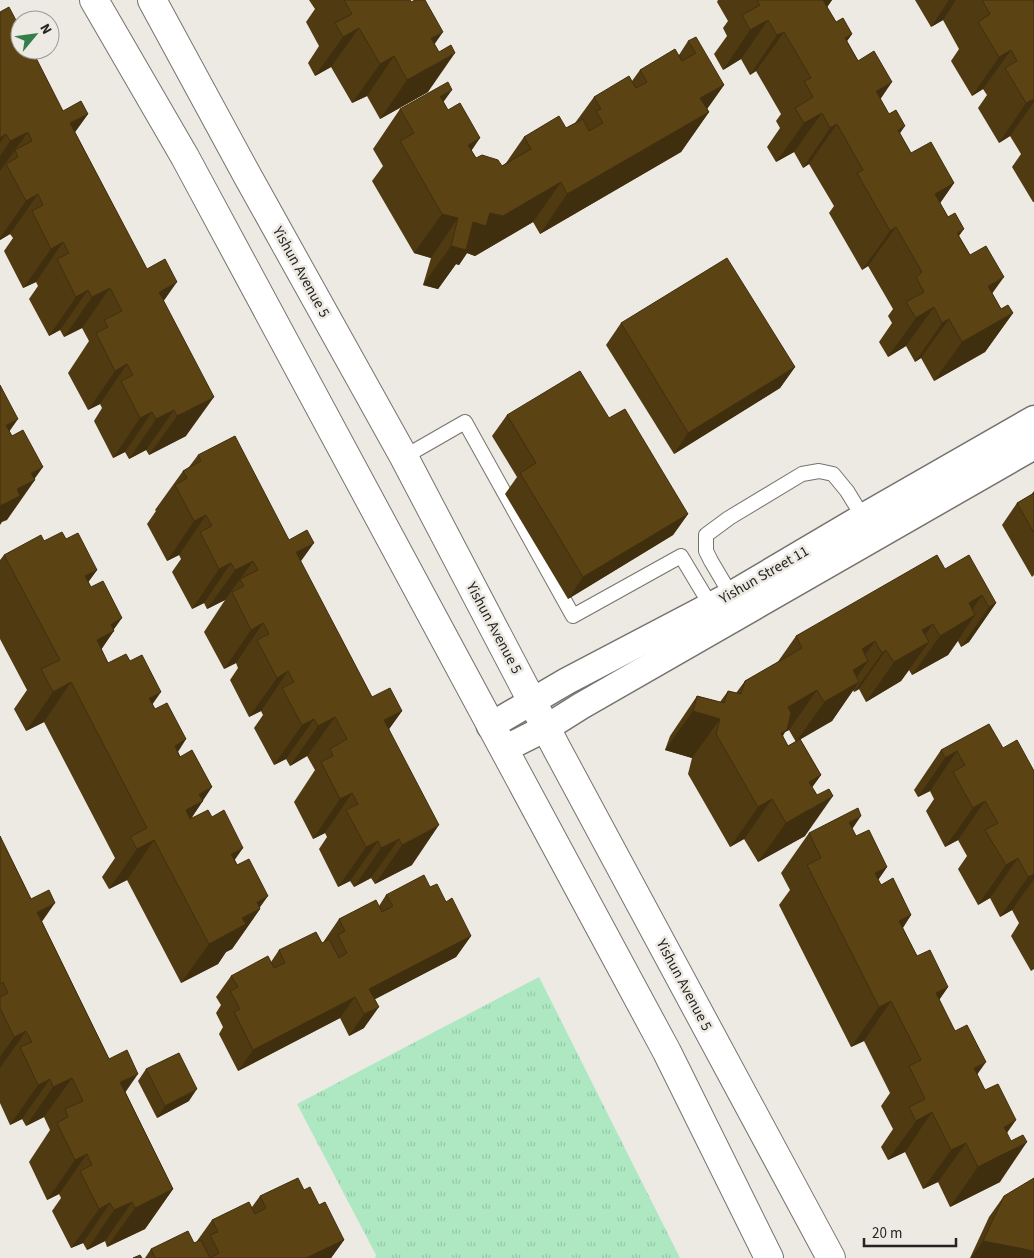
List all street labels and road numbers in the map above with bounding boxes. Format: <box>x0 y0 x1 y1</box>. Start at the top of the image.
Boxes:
street label: Yishun Avenue 5 <box>267 222 335 321</box>
street label: Yishun Street 11 <box>715 541 813 610</box>
street label: Yishun Avenue 5 <box>460 577 527 678</box>
street label: Yishun Avenue 5 <box>650 934 717 1035</box>

